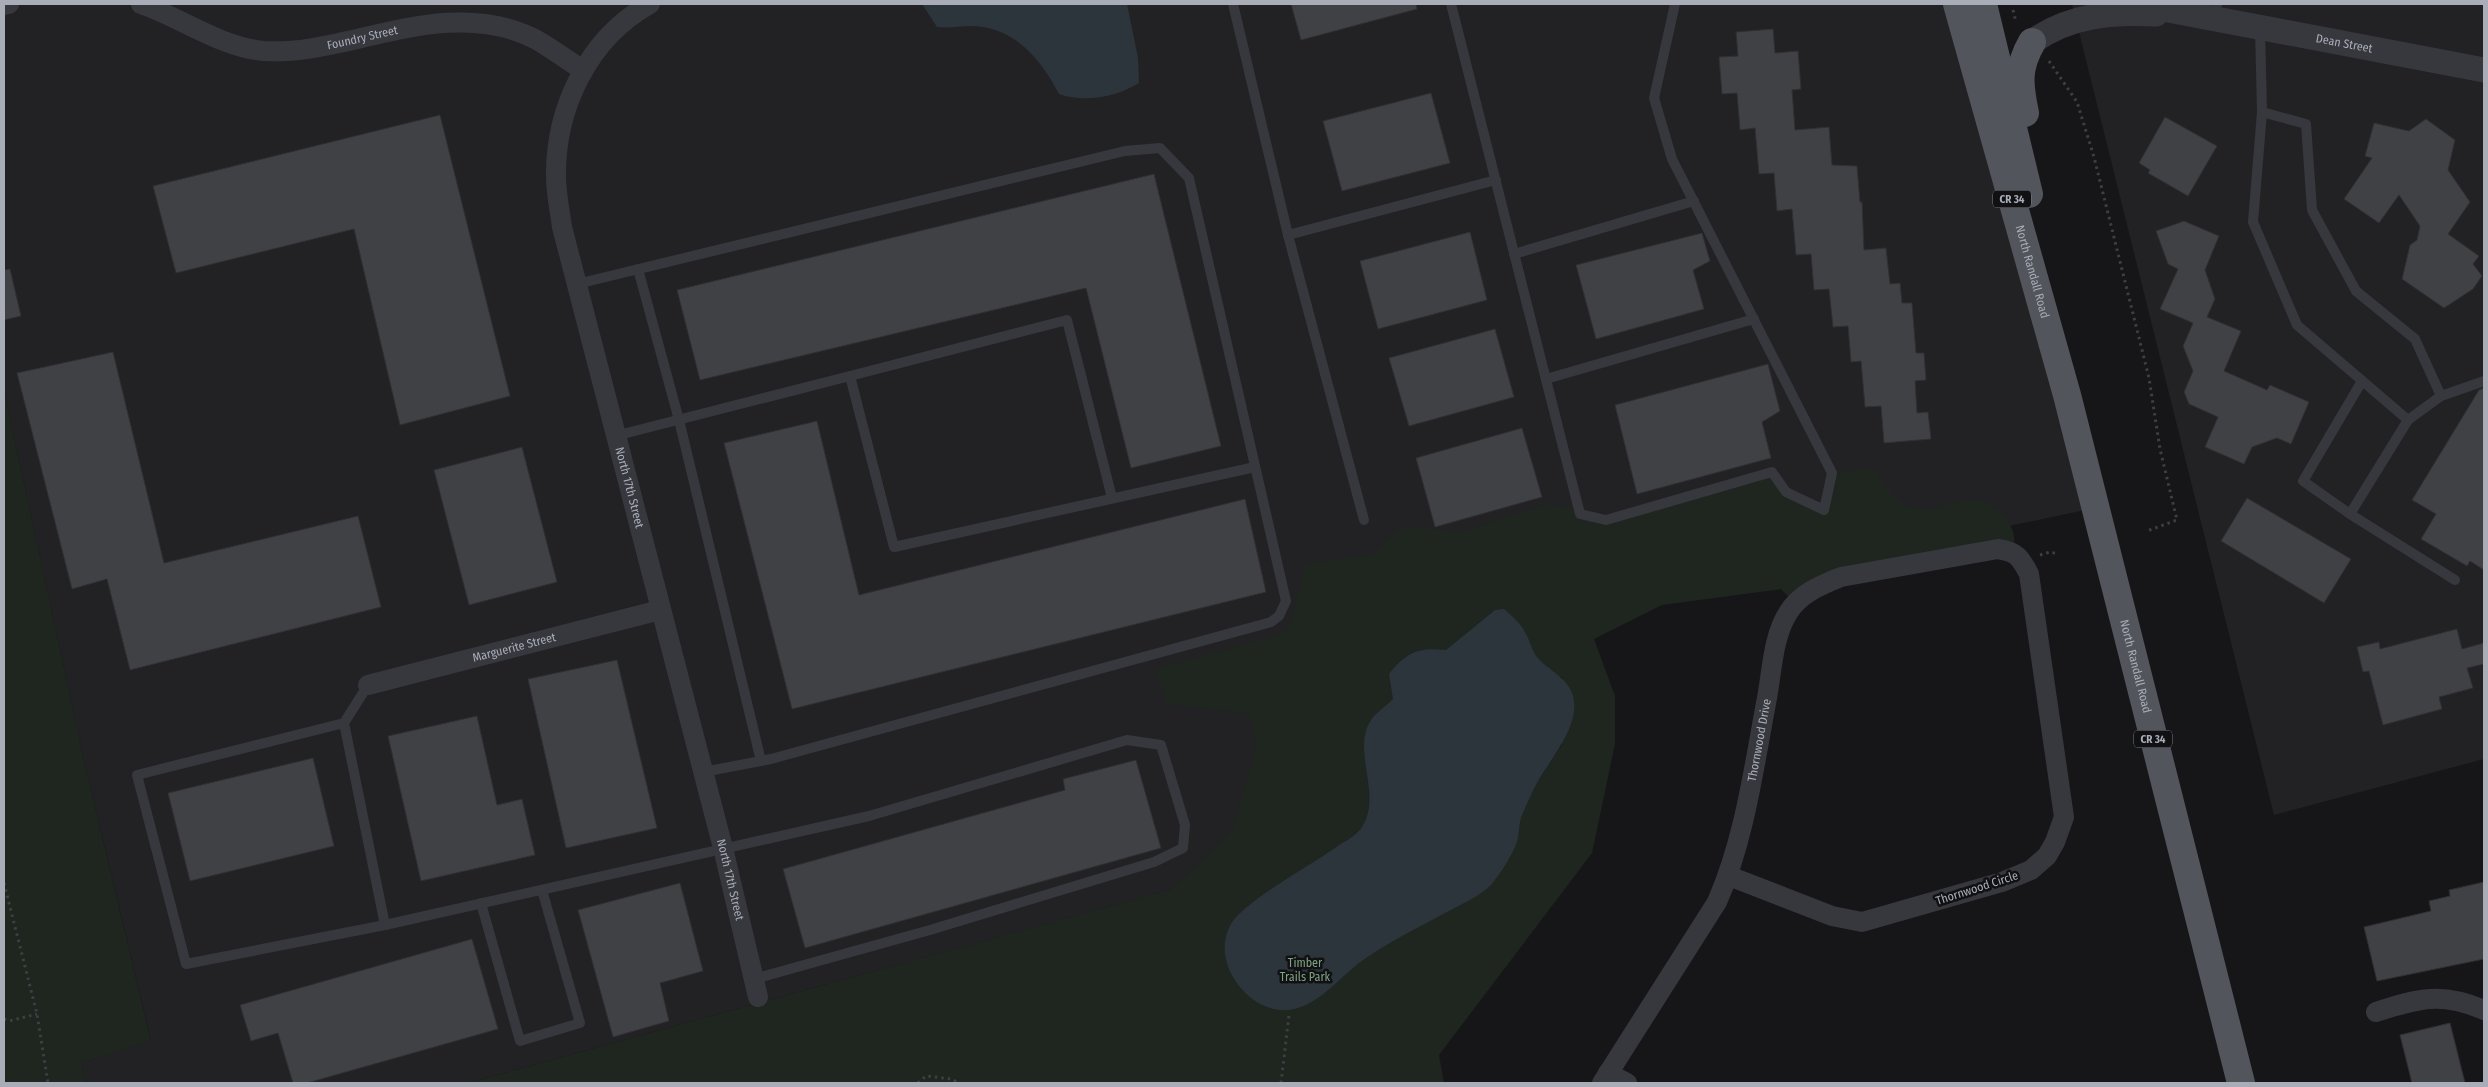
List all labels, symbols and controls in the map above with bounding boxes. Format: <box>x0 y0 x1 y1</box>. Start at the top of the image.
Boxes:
street label: Foundry Street <box>326 23 399 52</box>
street label: Dean Street <box>2315 31 2374 56</box>
road number: CR 34 <box>1993 190 2031 208</box>
street label: North Randall Road <box>2013 224 2052 320</box>
street label: North 17th Street <box>612 445 647 530</box>
street label: North Randall Road <box>2117 618 2154 714</box>
street label: Marguerite Street <box>471 630 557 665</box>
street label: Thornwood Drive <box>1745 698 1774 783</box>
road number: CR 34 <box>2134 731 2172 748</box>
street label: North 17th Street <box>714 838 747 922</box>
street label: Thornwood Circle <box>1934 868 2020 908</box>
park label: Timber Trails Park <box>1280 956 1331 984</box>

